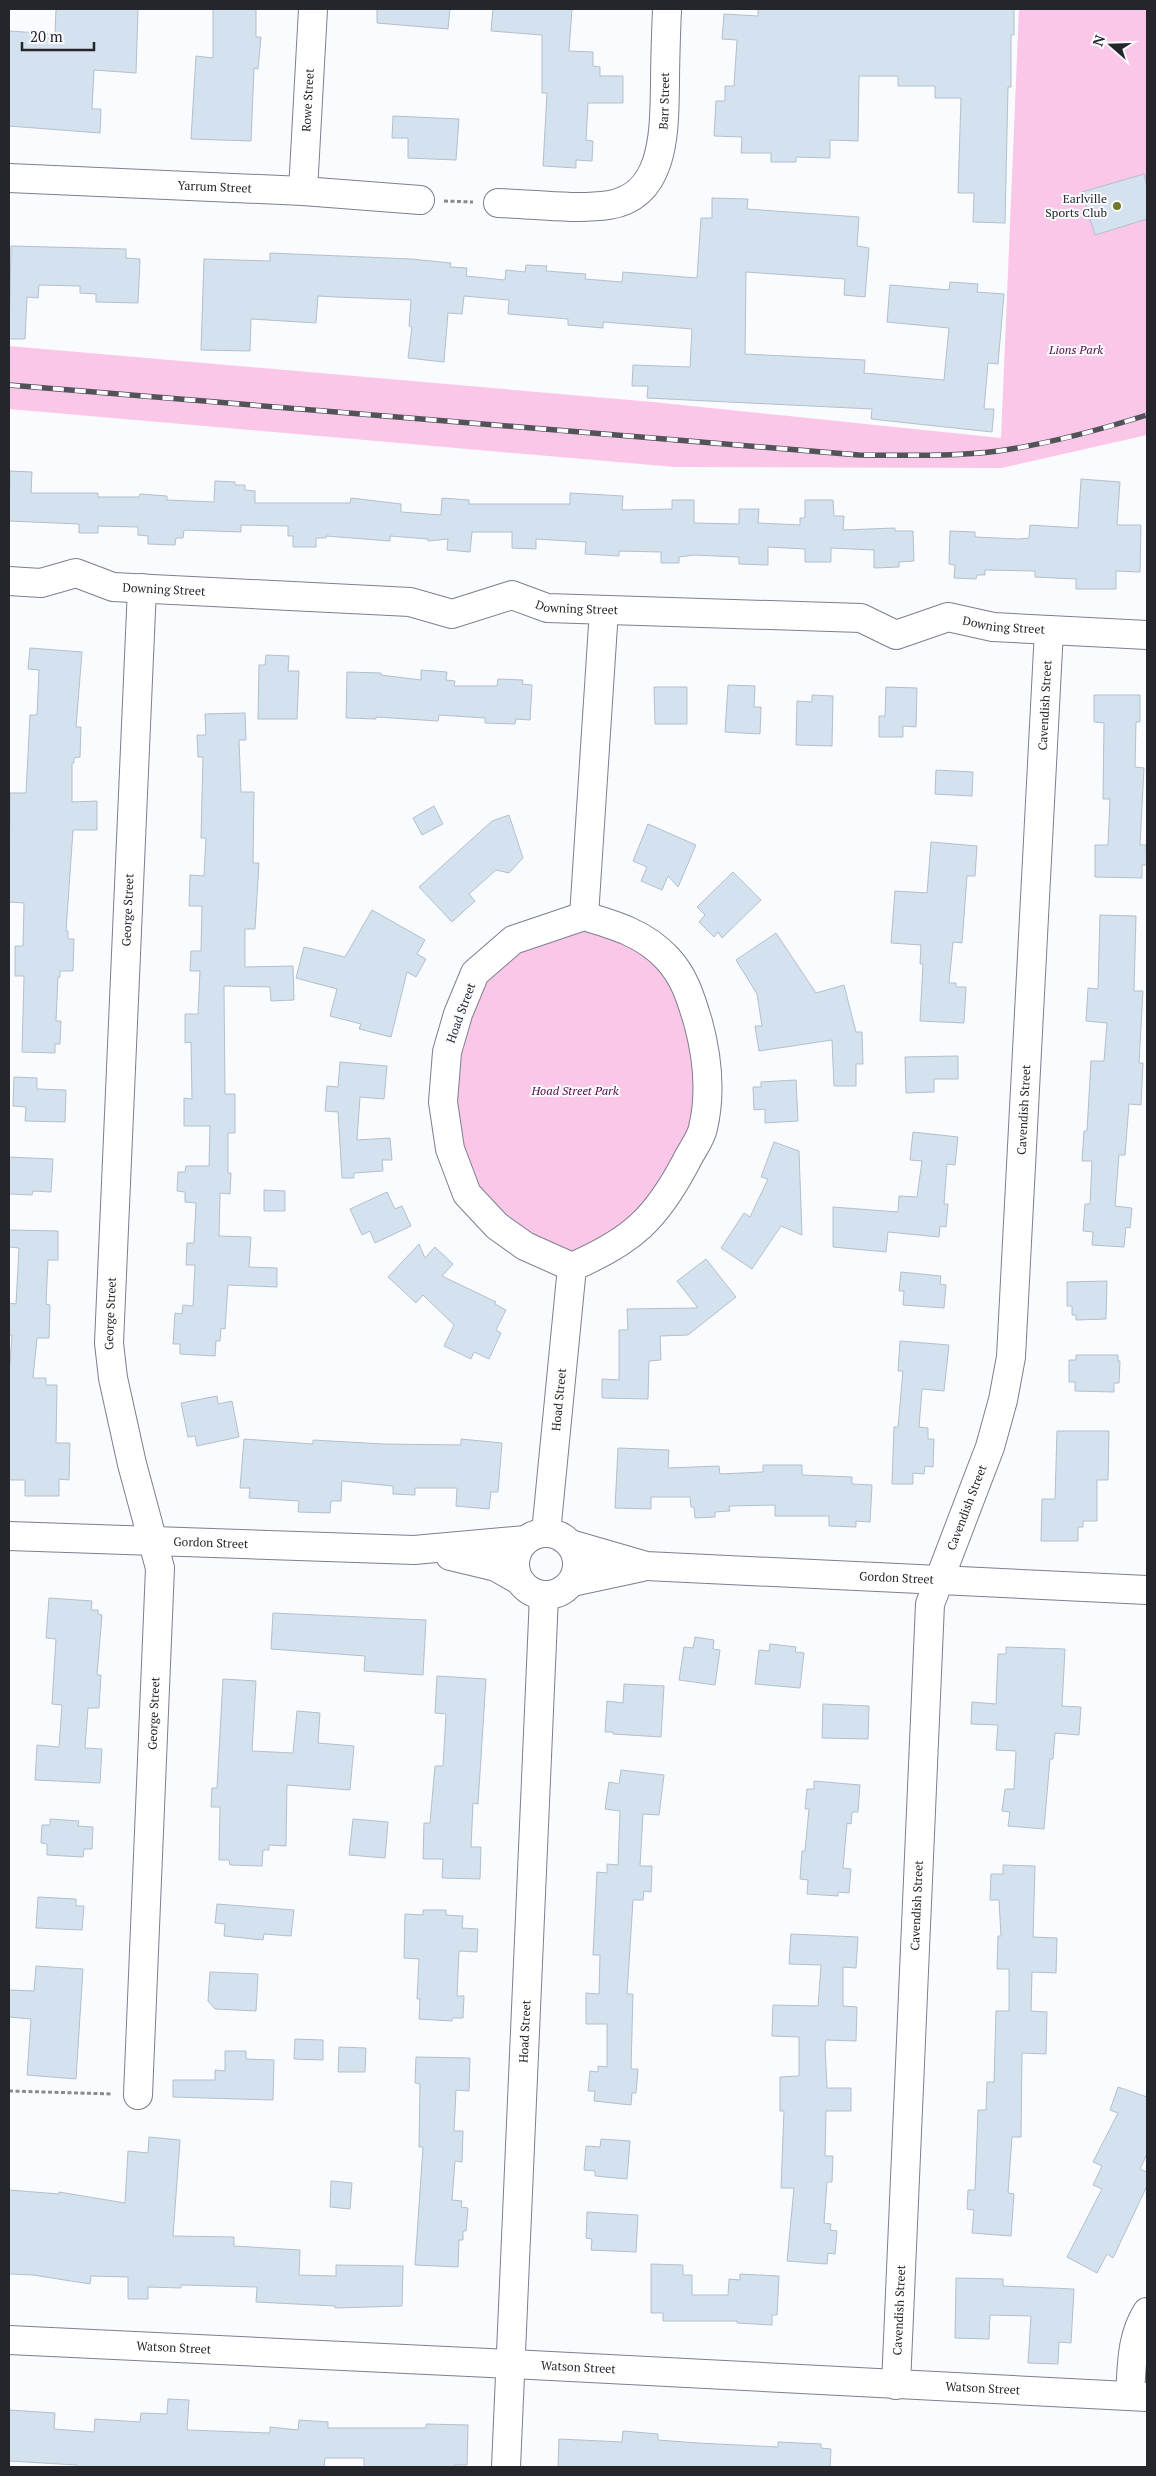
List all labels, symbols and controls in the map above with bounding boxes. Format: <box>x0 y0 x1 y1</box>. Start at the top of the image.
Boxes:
scale bar <box>22 20 95 52</box>
north arrow <box>1086 20 1136 70</box>
text: 20 m <box>30 26 63 46</box>
text: N <box>1088 32 1109 49</box>
street label: Rowe Street <box>298 67 317 132</box>
street label: Barr Street <box>655 72 672 130</box>
street label: Yarrum Street <box>177 177 253 196</box>
place label: Earlville Sports Club <box>1045 191 1107 220</box>
marker: Earlville Sports Club <box>1111 200 1123 212</box>
park label: Lions Park <box>1048 342 1103 357</box>
street label: Downing Street <box>122 579 206 599</box>
street label: Downing Street <box>533 596 619 617</box>
street label: Downing Street <box>961 612 1046 637</box>
street label: Cavendish Street <box>1035 659 1054 751</box>
street label: George Street <box>118 873 137 947</box>
street label: Hoad Street <box>443 980 479 1045</box>
street label: Cavendish Street <box>1014 1064 1033 1155</box>
park label: Hoad Street Park <box>530 1083 619 1098</box>
street label: George Street <box>101 1276 119 1351</box>
street label: Hoad Street <box>548 1367 569 1432</box>
street label: Cavendish Street <box>943 1462 990 1552</box>
street label: Gordon Street <box>173 1534 249 1551</box>
street label: Gordon Street <box>859 1568 935 1587</box>
street label: George Street <box>144 1676 162 1750</box>
street label: Cavendish Street <box>907 1859 926 1951</box>
street label: Hoad Street <box>516 1999 533 2063</box>
street label: Cavendish Street <box>889 2264 908 2356</box>
street label: Watson Street <box>136 2338 212 2357</box>
street label: Watson Street <box>541 2358 617 2376</box>
street label: Watson Street <box>945 2379 1021 2397</box>

